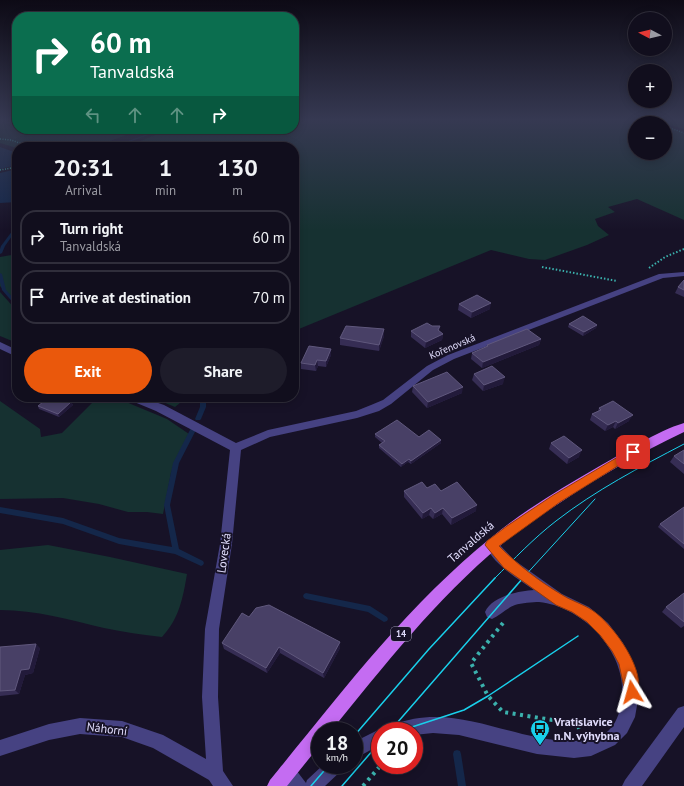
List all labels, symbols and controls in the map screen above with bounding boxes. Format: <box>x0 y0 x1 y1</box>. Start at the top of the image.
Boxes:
north arrow <box>628 12 672 56</box>
map controls <box>628 12 672 160</box>
text: 60 m <box>90 24 151 61</box>
icon: right <box>24 28 76 80</box>
text: Tanvaldská <box>90 60 175 83</box>
button: + <box>628 64 672 108</box>
icon: left <box>82 104 104 126</box>
icon: ahead <box>124 104 146 126</box>
icon: ahead <box>166 104 188 126</box>
icon: right <box>208 104 230 126</box>
button: − <box>628 116 672 160</box>
text: 20:31 <box>53 152 114 183</box>
text: 1 <box>159 152 172 183</box>
text: 130 <box>217 152 258 183</box>
text: Arrival <box>65 182 102 199</box>
text: min <box>155 182 176 199</box>
text: m <box>232 182 243 199</box>
text: Turn right <box>60 219 123 238</box>
icon: right <box>26 226 48 248</box>
text: 60 m <box>252 228 285 247</box>
text: Tanvaldská <box>60 238 121 255</box>
icon: arrive <box>26 286 48 308</box>
text: Arrive at destination <box>60 288 191 307</box>
text: 70 m <box>252 288 285 307</box>
street label: Kořenovská <box>427 331 477 362</box>
button: Exit <box>24 348 152 394</box>
button: Share <box>160 348 287 394</box>
pin <box>616 435 650 469</box>
icon: arrive <box>622 441 644 463</box>
street label: Tanvaldská <box>444 517 497 566</box>
street label: Lovecká <box>213 532 234 574</box>
road number: 14 <box>391 627 411 641</box>
position arrow <box>611 671 653 713</box>
place label: Vratislavice n.N. výhybna <box>553 714 619 743</box>
bus stop icon: Vratislavice n.N. výhybna <box>529 718 551 746</box>
street label: Náhorní <box>86 719 128 738</box>
speed limit sign: 20 <box>371 722 423 774</box>
text: 18 <box>326 730 348 756</box>
text: km/h <box>326 751 348 764</box>

